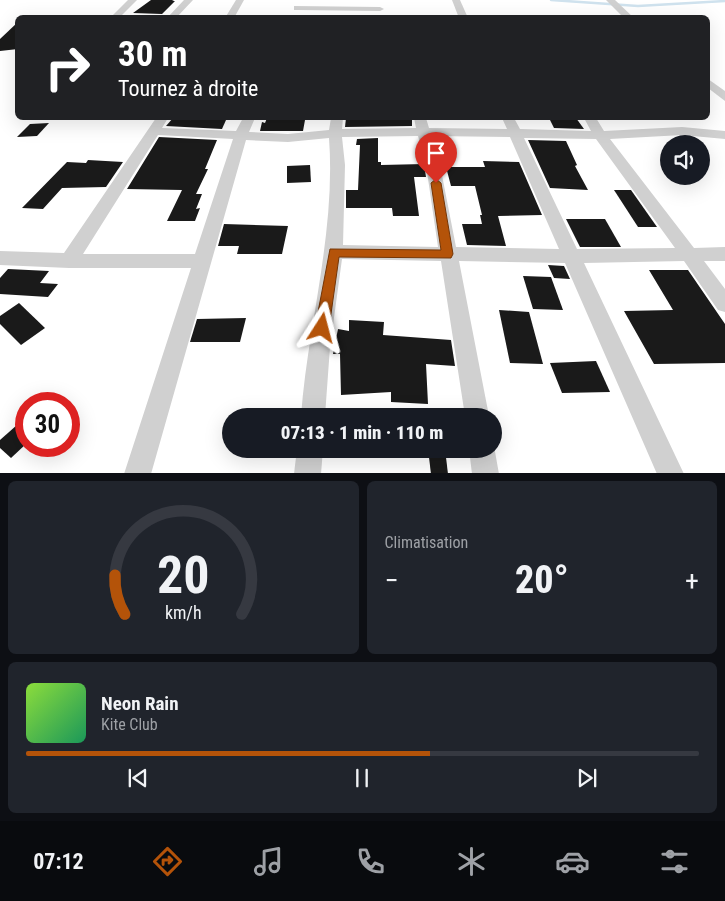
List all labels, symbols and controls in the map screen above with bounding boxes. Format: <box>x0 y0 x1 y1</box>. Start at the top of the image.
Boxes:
text: 30 m <box>118 34 187 75</box>
icon: right <box>35 35 100 100</box>
text: Tournez à droite <box>118 76 258 101</box>
pin <box>415 132 457 183</box>
map controls <box>660 135 710 185</box>
button: sound <box>660 135 710 185</box>
icon: arrive <box>422 139 450 167</box>
position arrow <box>295 301 347 353</box>
speed limit sign: 30 <box>15 392 80 457</box>
text: 07:13 · 1 min · 110 m <box>281 421 443 444</box>
text: Climatisation <box>385 533 468 552</box>
text: 20 <box>157 545 210 606</box>
text: 20° <box>515 558 569 602</box>
text: − <box>385 564 399 597</box>
text: + <box>685 564 699 597</box>
text: km/h <box>165 602 202 623</box>
text: Neon Rain <box>101 692 179 715</box>
text: Kite Club <box>101 715 158 734</box>
icon: previous <box>124 764 152 792</box>
icon: pause <box>348 764 376 792</box>
icon: next <box>573 764 601 792</box>
icon: directions <box>150 844 185 879</box>
icon: music <box>251 844 286 879</box>
icon: phone <box>353 844 388 879</box>
icon: climate <box>454 844 489 879</box>
icon: car <box>555 844 590 879</box>
icon: filters <box>657 844 692 879</box>
text: 07:12 <box>33 849 84 874</box>

